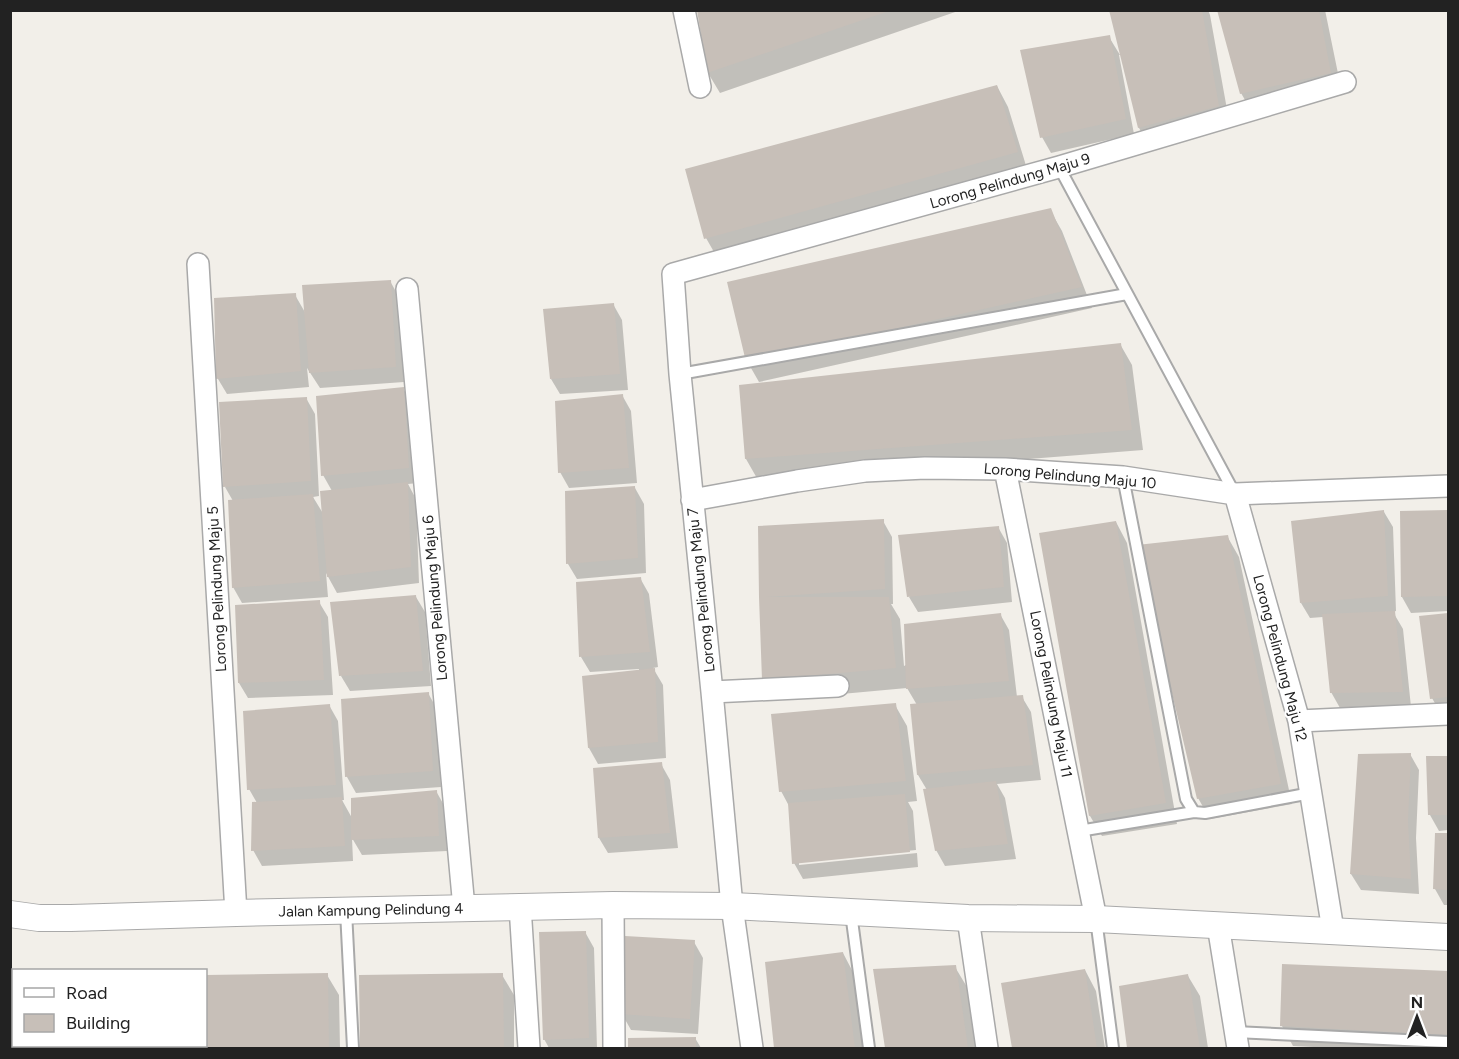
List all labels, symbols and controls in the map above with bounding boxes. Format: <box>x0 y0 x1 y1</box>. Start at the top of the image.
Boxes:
street label: Lorong Pelindung Maju 9 <box>928 149 1092 213</box>
street label: Lorong Pelindung Maju 10 <box>983 459 1157 493</box>
street label: Lorong Pelindung Maju 5 <box>204 506 230 672</box>
street label: Lorong Pelindung Maju 7 <box>683 507 719 673</box>
street label: Lorong Pelindung Maju 6 <box>419 514 451 681</box>
street label: Lorong Pelindung Maju 12 <box>1249 573 1311 743</box>
street label: Lorong Pelindung Maju 11 <box>1026 609 1076 779</box>
street label: Jalan Kampung Pelindung 4 <box>278 899 464 921</box>
legend <box>12 969 207 1047</box>
text: Road <box>66 982 107 1004</box>
north arrow <box>1387 987 1447 1047</box>
text: N <box>1411 993 1423 1012</box>
text: Building <box>66 1012 131 1034</box>

